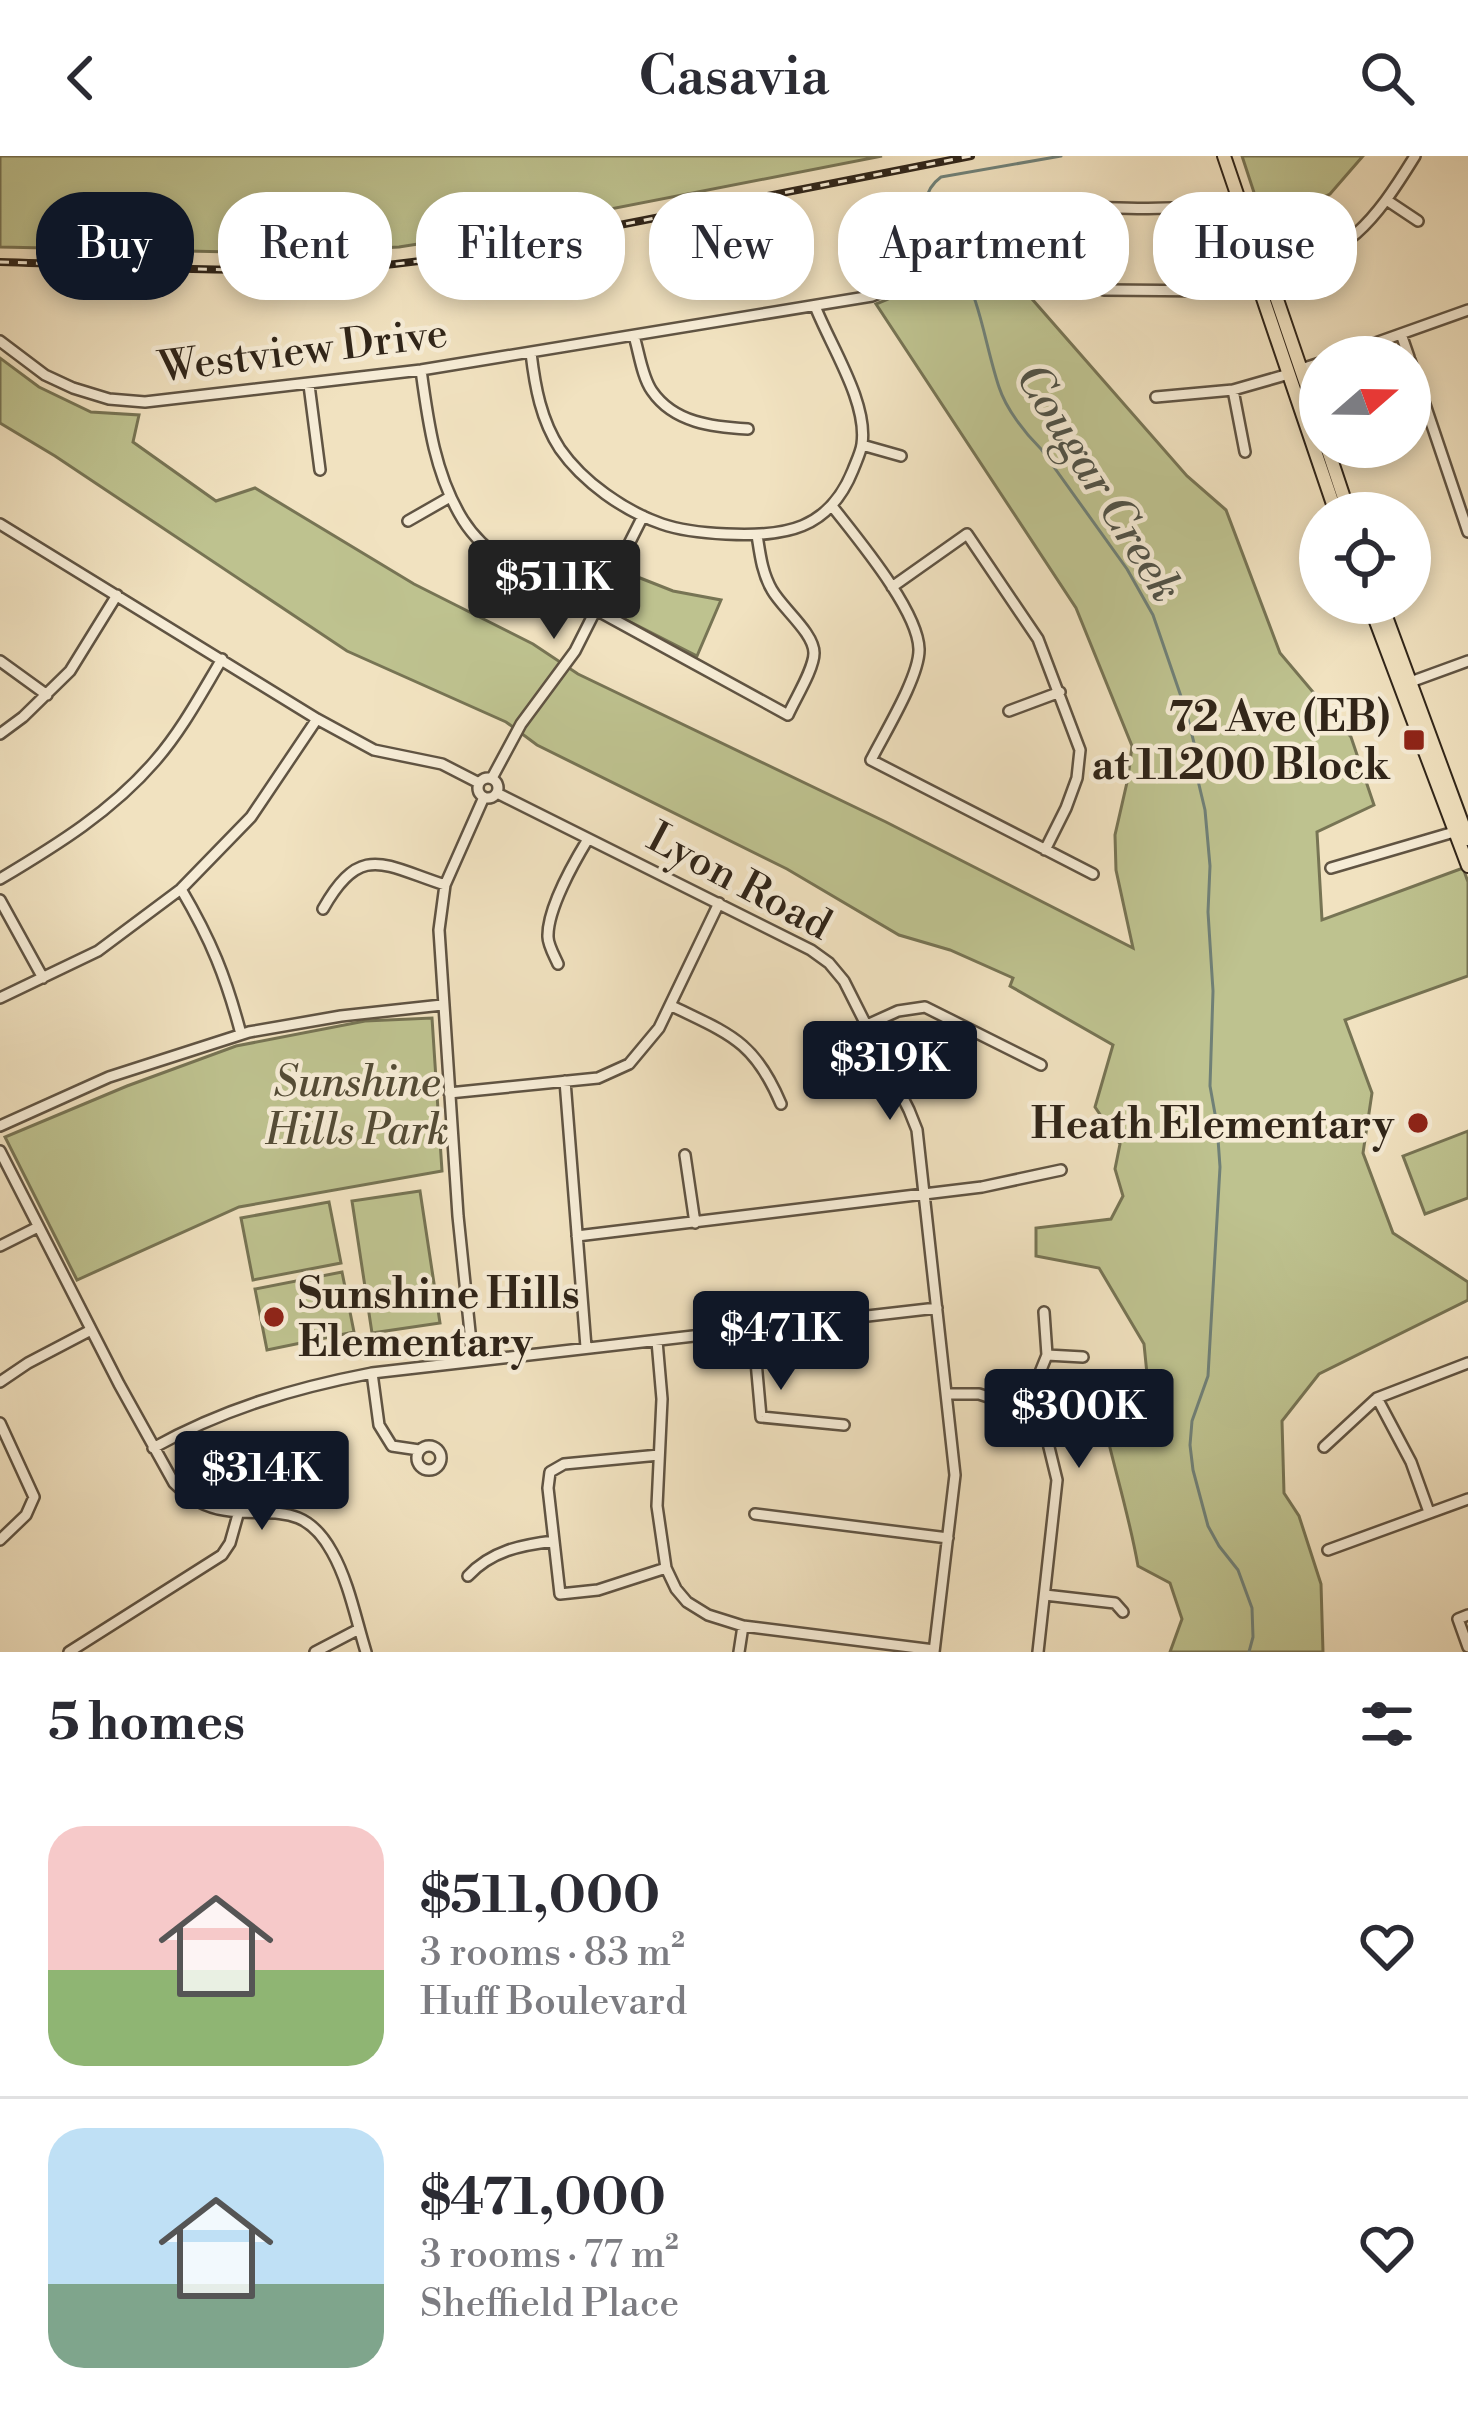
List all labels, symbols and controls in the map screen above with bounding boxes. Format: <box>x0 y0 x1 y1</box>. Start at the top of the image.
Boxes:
text: Casavia <box>639 44 829 112</box>
icon: back <box>48 45 114 111</box>
icon: search <box>1354 45 1420 111</box>
chip: Buy <box>36 192 194 300</box>
chip: Rent <box>218 192 392 300</box>
chip: Filters <box>416 192 625 300</box>
chip: New <box>649 192 814 300</box>
chip: Apartment <box>838 192 1129 300</box>
chip: House <box>1153 192 1357 300</box>
street label: Westview Drive <box>154 307 451 396</box>
north arrow <box>1299 336 1431 468</box>
map controls <box>1299 336 1431 624</box>
water label: Cougar Creek <box>1002 354 1194 613</box>
button: locate <box>1299 492 1431 624</box>
pin: $511K <box>470 540 638 642</box>
text: $511K <box>495 554 613 603</box>
place label: 72 Ave (EB) at 11200 Block <box>1092 692 1391 793</box>
marker: 72 Ave (EB) at 11200 Block <box>1401 727 1427 753</box>
street label: Lyon Road <box>637 812 840 954</box>
pin: $319K <box>806 1021 974 1123</box>
text: $319K <box>830 1035 950 1084</box>
park label: Sunshine Hills Park <box>264 1057 449 1158</box>
place label: Heath Elementary <box>1031 1099 1395 1152</box>
marker: Heath Elementary <box>1405 1110 1431 1136</box>
place label: Sunshine Hills Elementary <box>298 1269 580 1370</box>
pin: $471K <box>697 1291 865 1393</box>
marker: Sunshine Hills Elementary <box>261 1304 287 1330</box>
text: $471K <box>720 1305 842 1354</box>
pin: $300K <box>995 1369 1163 1471</box>
text: $300K <box>1012 1383 1146 1432</box>
pin: $314K <box>178 1431 346 1533</box>
text: $314K <box>202 1445 322 1494</box>
icon: filters <box>1354 1691 1420 1757</box>
text: 5 homes <box>48 1692 245 1756</box>
text: $511,000 <box>420 1865 660 1929</box>
icon: home <box>144 1874 288 2018</box>
icon: heart <box>1354 1913 1420 1979</box>
text: 3 rooms · 83 m² <box>420 1929 685 1978</box>
text: Huff Boulevard <box>420 1978 687 2027</box>
text: $471,000 <box>420 2167 666 2231</box>
icon: home <box>144 2176 288 2320</box>
icon: heart <box>1354 2215 1420 2281</box>
text: 3 rooms · 77 m² <box>420 2231 679 2280</box>
text: Sheffield Place <box>420 2280 679 2329</box>

